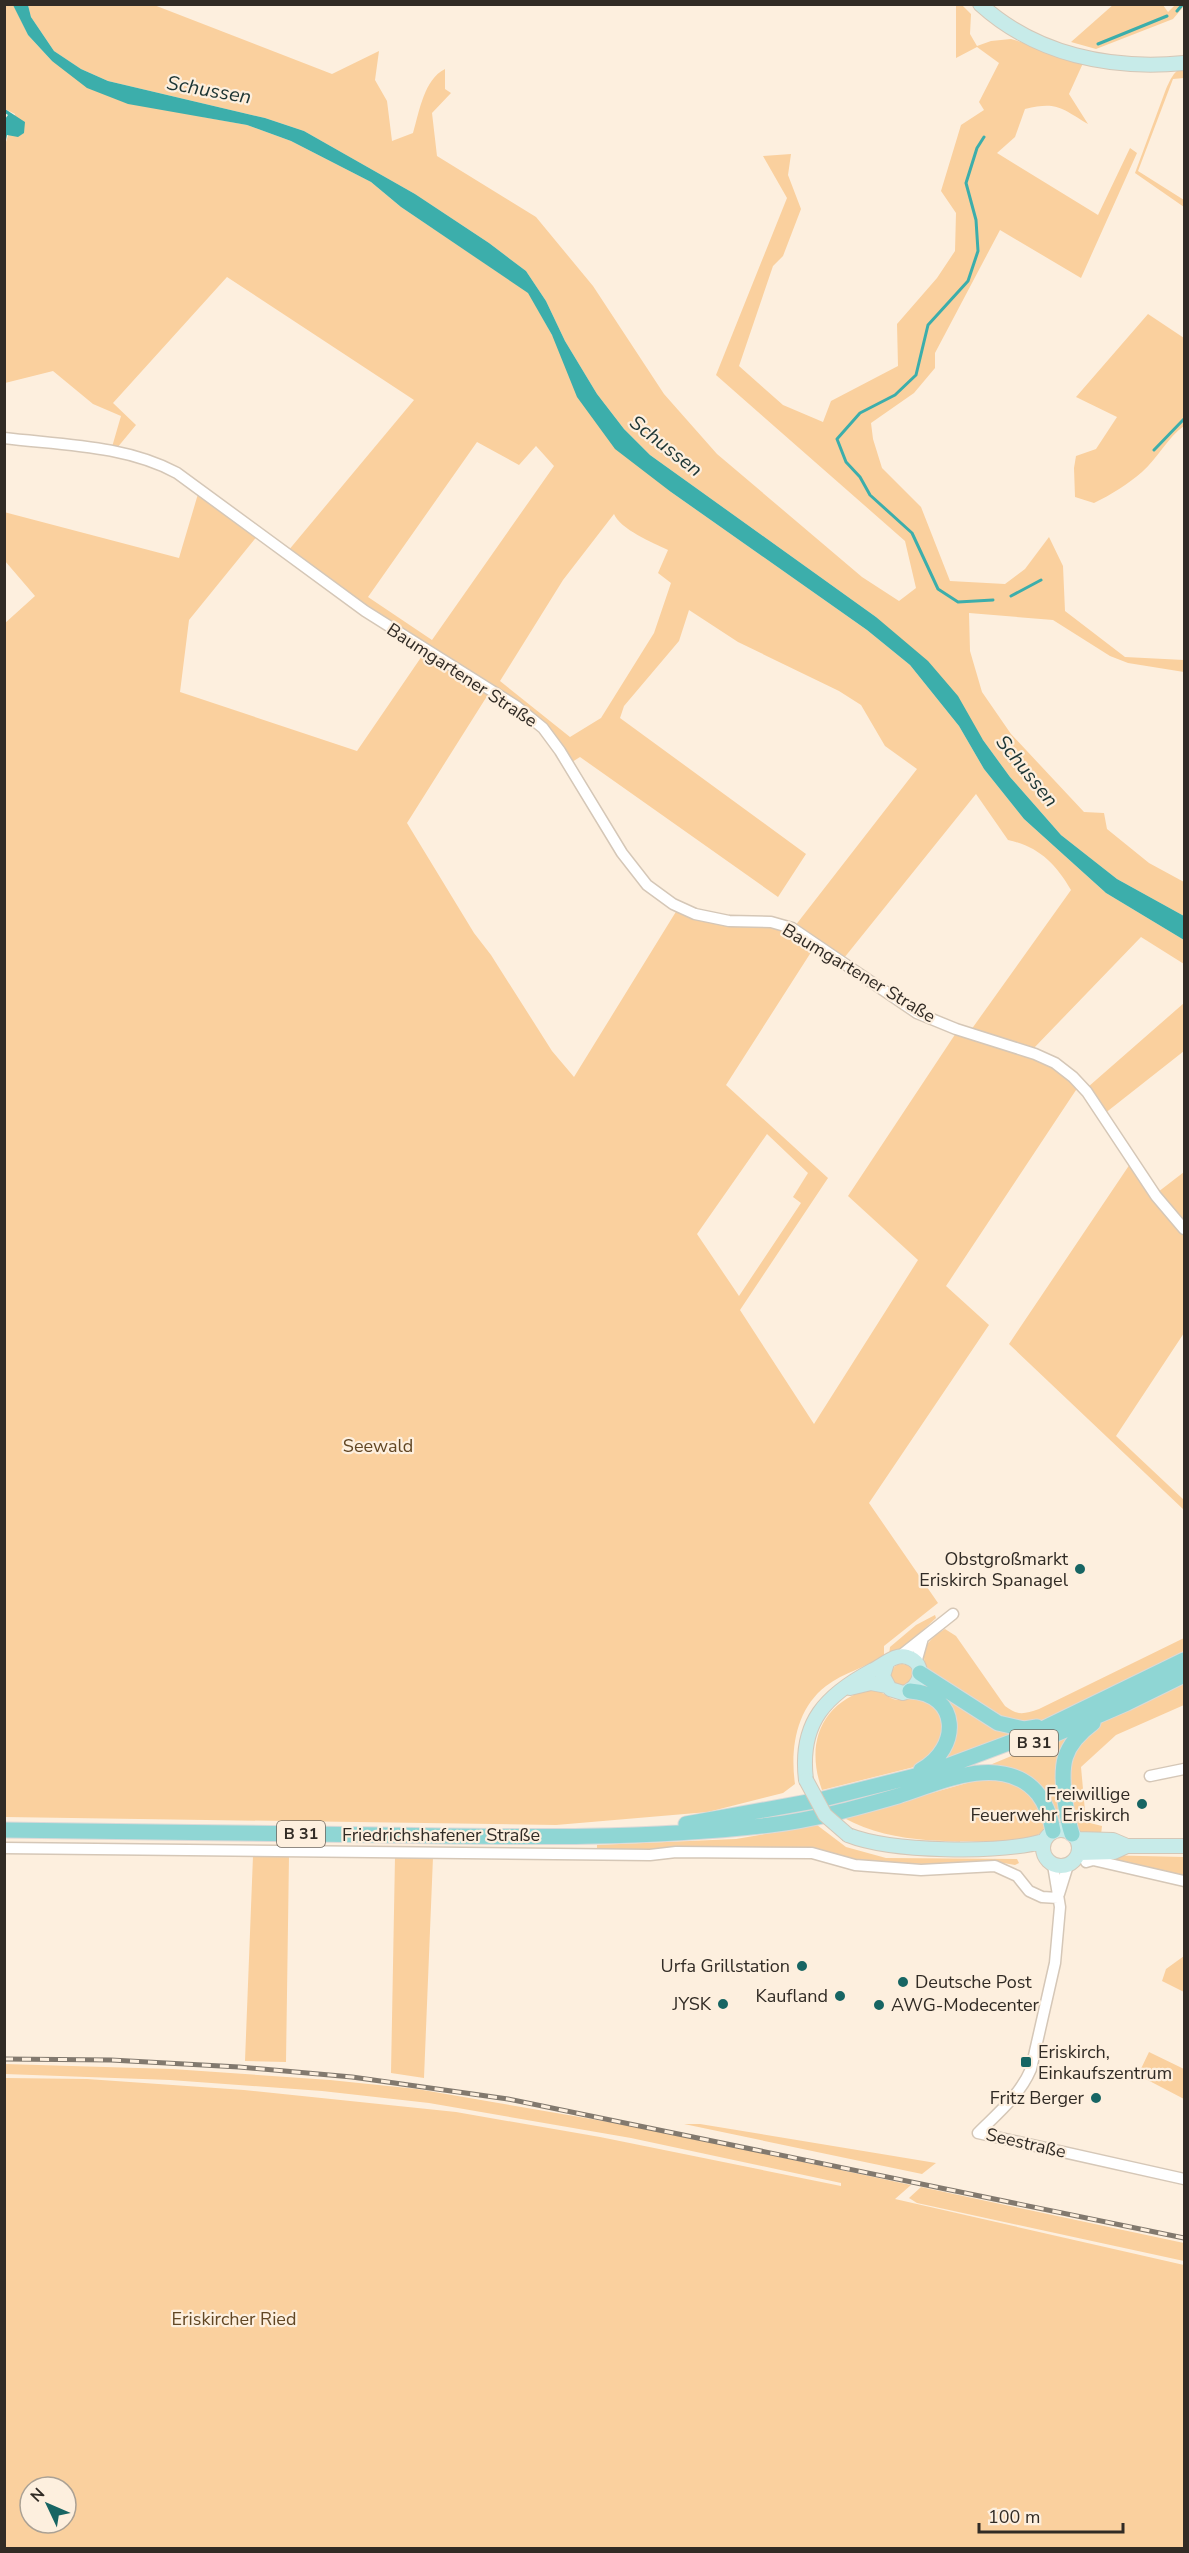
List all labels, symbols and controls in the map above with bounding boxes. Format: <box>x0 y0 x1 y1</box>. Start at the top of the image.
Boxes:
water label: Schussen <box>165 69 253 111</box>
water label: Schussen <box>624 409 708 483</box>
street label: Baumgartener Straße <box>382 617 542 733</box>
water label: Schussen <box>990 729 1064 813</box>
street label: Baumgartener Straße <box>778 918 940 1028</box>
park label: Seewald <box>343 1434 413 1458</box>
place label: Obstgroßmarkt Eriskirch Spanagel <box>919 1547 1069 1592</box>
marker: Obstgroßmarkt Eriskirch Spanagel <box>1073 1562 1087 1576</box>
road number: B 31 <box>1010 1730 1058 1756</box>
place label: Freiwillige Feuerwehr Eriskirch <box>971 1782 1130 1827</box>
marker: Freiwillige Feuerwehr Eriskirch <box>1135 1797 1149 1811</box>
road number: B 31 <box>277 1821 325 1847</box>
street label: Friedrichshafener Straße <box>342 1823 540 1847</box>
place label: Urfa Grillstation <box>661 1954 790 1978</box>
marker: Urfa Grillstation <box>795 1959 809 1973</box>
place label: Deutsche Post <box>915 1970 1032 1994</box>
marker: Deutsche Post <box>896 1975 910 1989</box>
place label: Kaufland <box>756 1984 828 2008</box>
marker: Kaufland <box>833 1989 847 2003</box>
place label: JYSK <box>672 1992 712 2016</box>
place label: AWG-Modecenter <box>891 1993 1040 2017</box>
marker: JYSK <box>716 1997 730 2011</box>
marker: AWG-Modecenter <box>872 1998 886 2012</box>
place label: Eriskirch, Einkaufszentrum <box>1038 2040 1172 2085</box>
marker: Eriskirch, Einkaufszentrum <box>1019 2055 1033 2069</box>
place label: Fritz Berger <box>990 2086 1085 2110</box>
marker: Fritz Berger <box>1089 2091 1103 2105</box>
street label: Seestraße <box>984 2122 1068 2164</box>
park label: Eriskircher Ried <box>172 2307 296 2331</box>
north arrow <box>18 2475 78 2535</box>
text: N <box>26 2483 50 2507</box>
scale bar <box>979 2496 1123 2534</box>
text: 100 m <box>988 2505 1040 2529</box>

